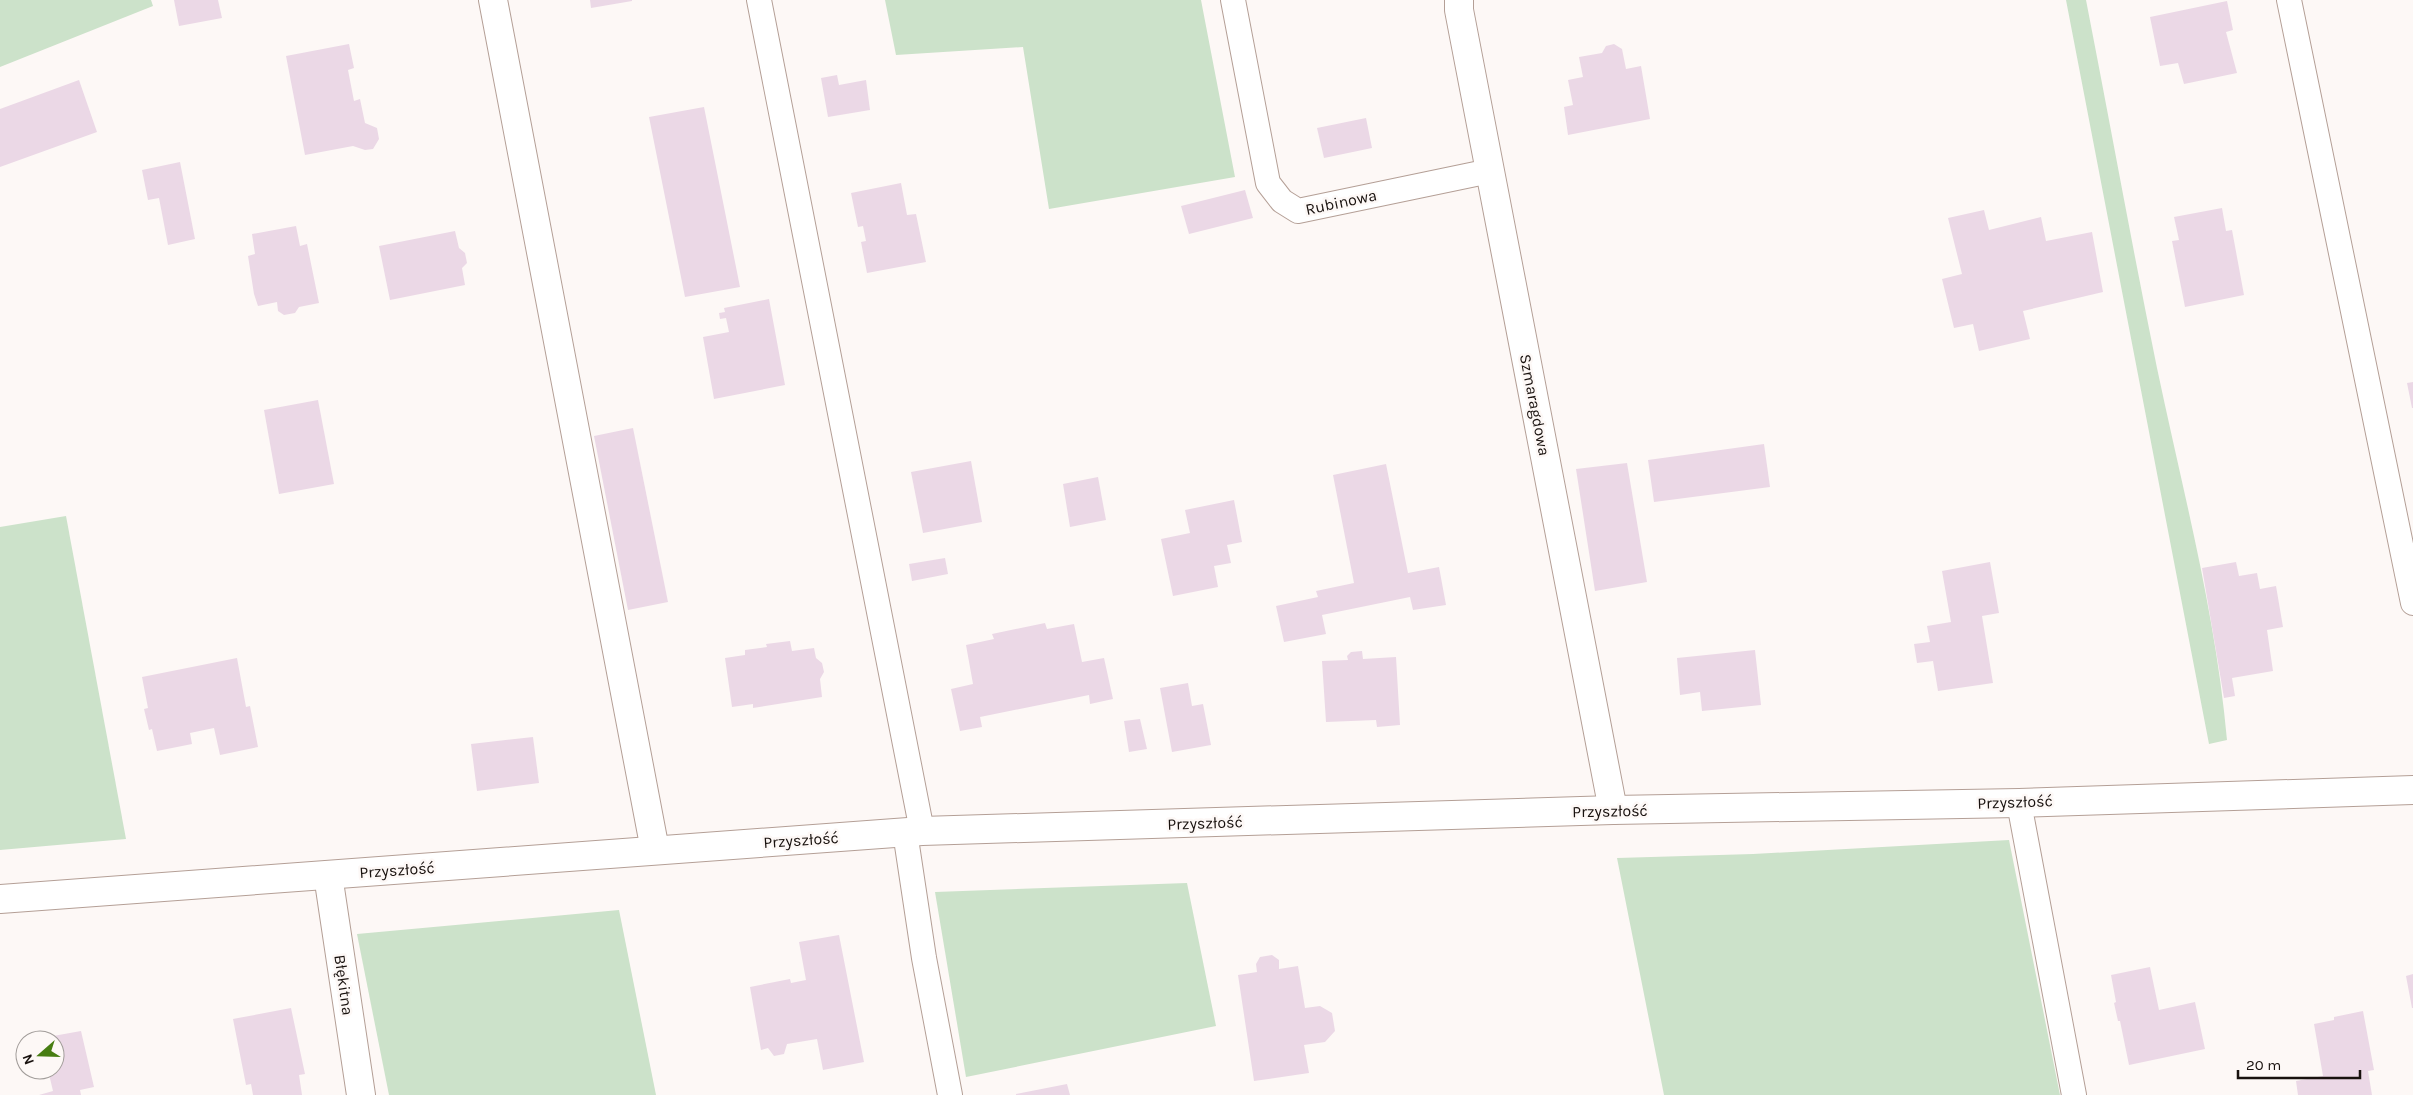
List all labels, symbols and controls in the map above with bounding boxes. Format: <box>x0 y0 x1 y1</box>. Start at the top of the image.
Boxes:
street label: Rubinowa <box>1304 185 1378 219</box>
street label: Szmaragdowa <box>1516 352 1554 458</box>
street label: Przyszłość <box>1977 791 2053 813</box>
street label: Przyszłość <box>1572 801 1648 821</box>
street label: Przyszłość <box>1167 812 1243 834</box>
street label: Przyszłość <box>763 828 839 852</box>
street label: Przyszłość <box>359 858 435 882</box>
street label: Błękitna <box>330 954 358 1016</box>
north arrow <box>15 1030 65 1080</box>
scale bar <box>2238 1048 2360 1080</box>
text: N <box>19 1052 38 1067</box>
text: 20 m <box>2246 1056 2281 1074</box>

